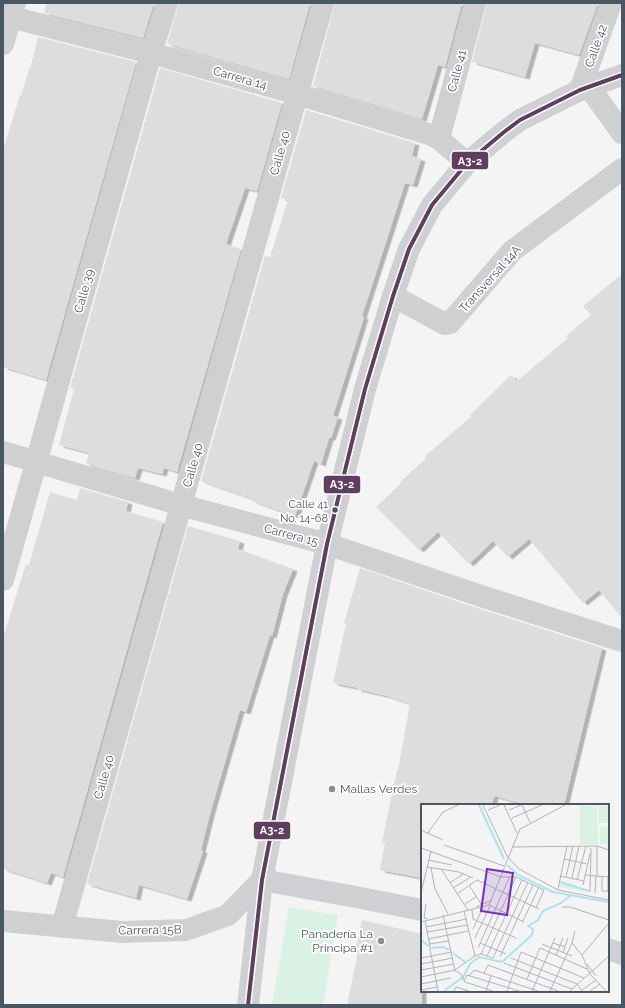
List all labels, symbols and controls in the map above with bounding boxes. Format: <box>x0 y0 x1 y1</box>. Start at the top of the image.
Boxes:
street label: Calle 42 <box>582 23 610 69</box>
street label: Calle 41 <box>445 48 469 94</box>
street label: Carrera 14 <box>211 64 269 93</box>
street label: Calle 40 <box>267 129 293 177</box>
line badge: A3-2 <box>451 151 489 170</box>
text: A3-2 <box>458 155 482 168</box>
street label: Transversal 14A <box>456 243 524 315</box>
street label: Calle 39 <box>71 268 97 314</box>
street label: Calle 40 <box>180 441 206 489</box>
line badge: A3-2 <box>323 475 361 494</box>
text: A3-2 <box>330 478 354 491</box>
place label: Calle 41 No. 14-68 <box>280 498 328 525</box>
marker: Calle 41 No. 14-68 <box>330 505 340 515</box>
street label: Carrera 15 <box>262 521 320 549</box>
street label: Calle 40 <box>91 753 117 801</box>
place label: Mallas Verdes <box>340 782 417 796</box>
marker: Mallas Verdes <box>327 784 337 794</box>
inset map <box>421 804 609 992</box>
line badge: A3-2 <box>253 821 291 840</box>
text: A3-2 <box>260 824 284 837</box>
street label: Carrera 15B <box>118 922 182 938</box>
place label: Panadería La Principa #1 <box>301 927 373 955</box>
marker: Panadería La Principa #1 <box>376 936 386 946</box>

